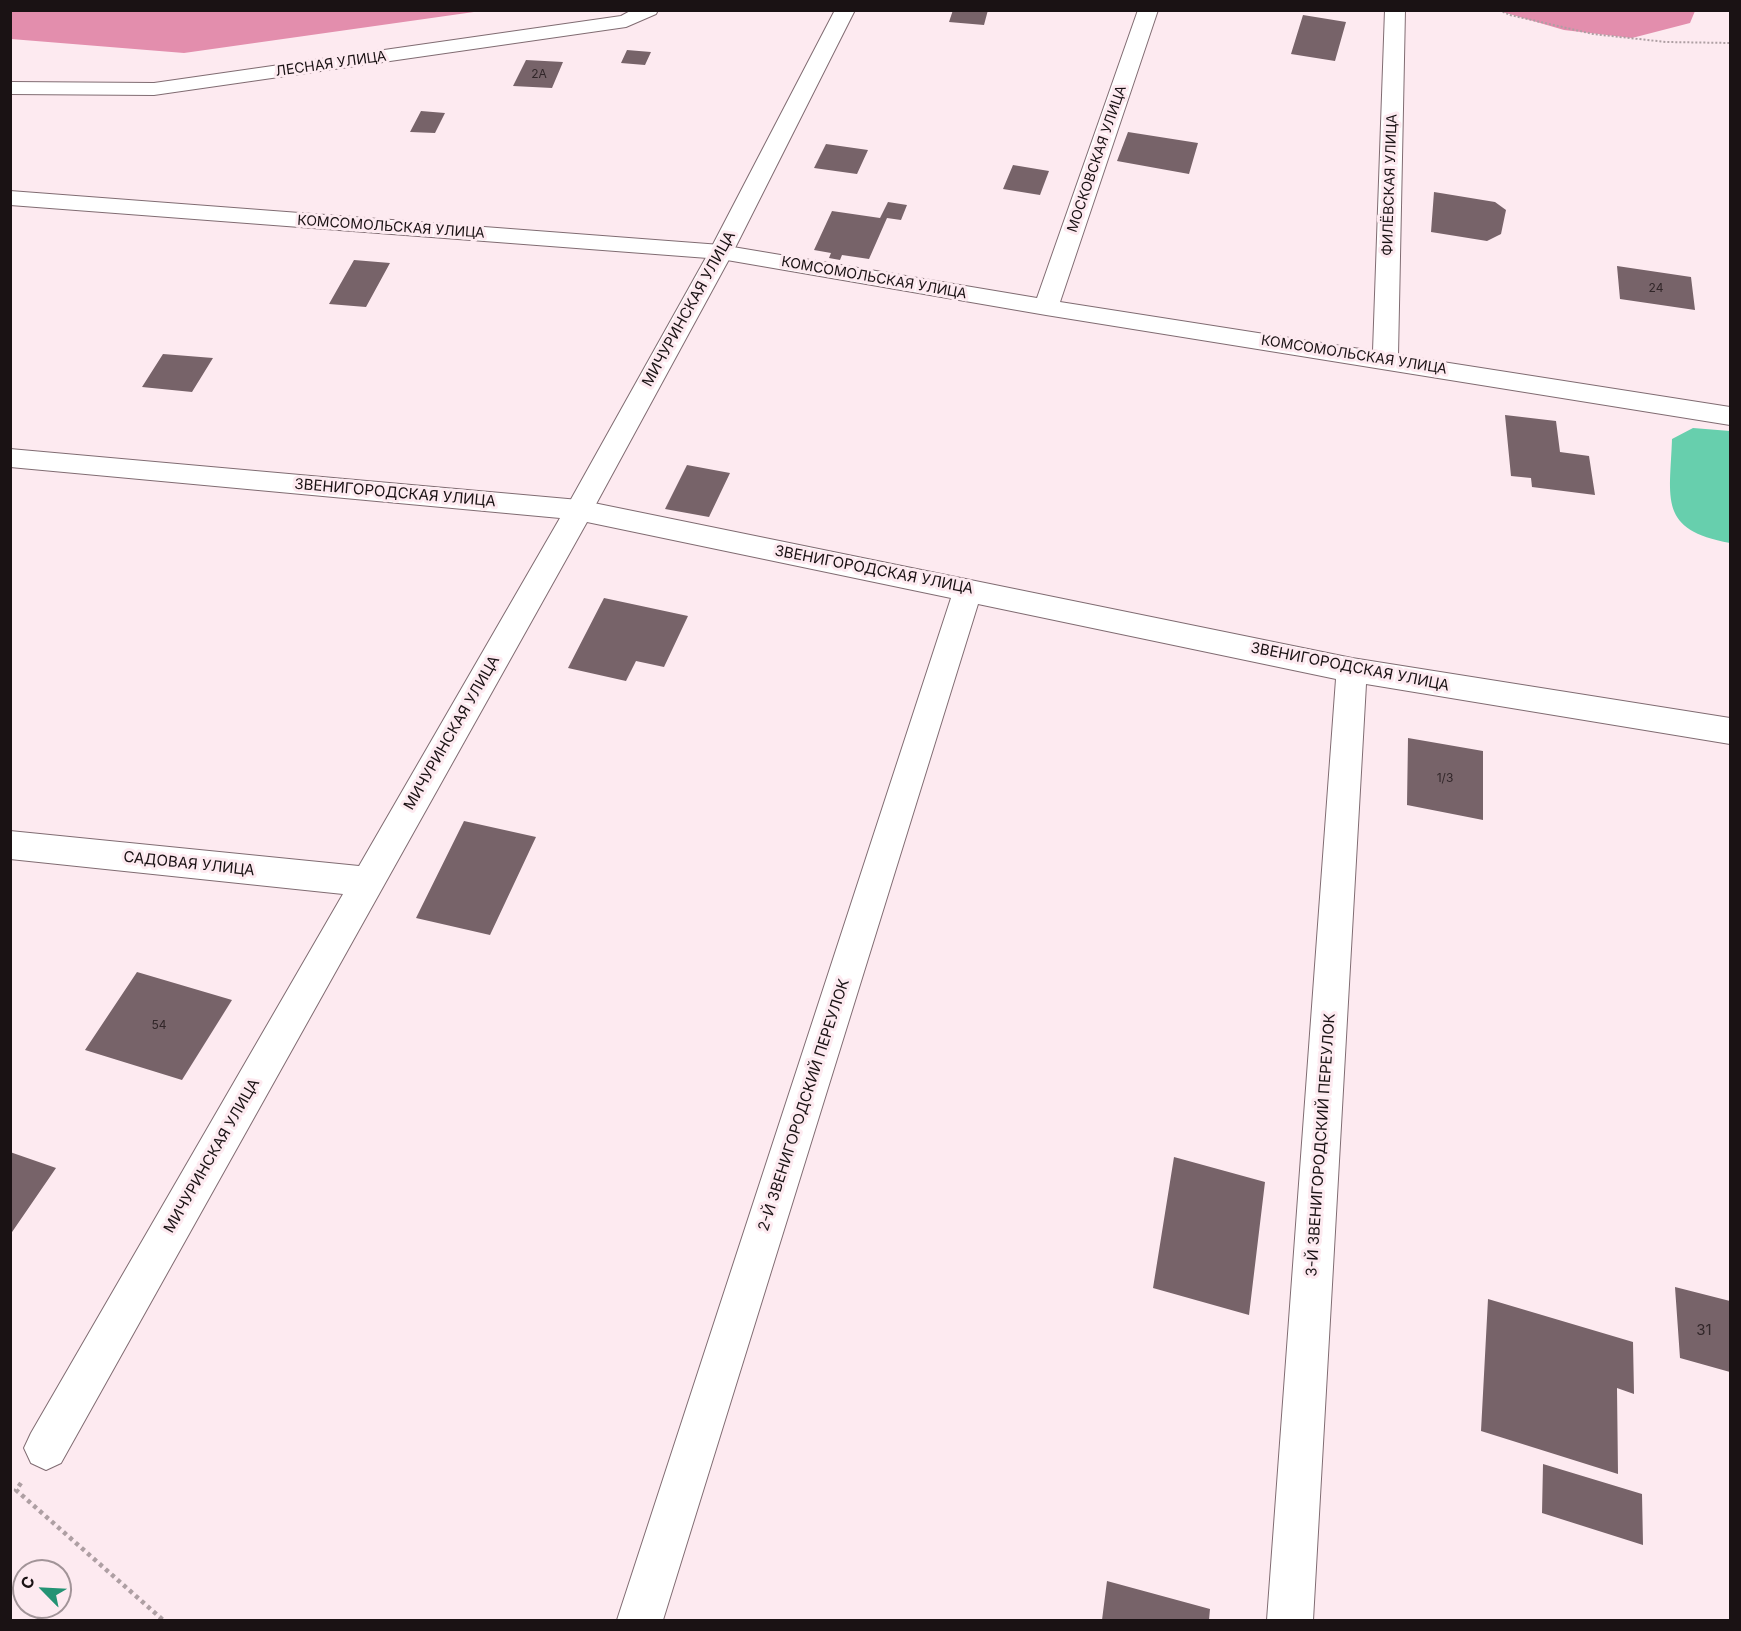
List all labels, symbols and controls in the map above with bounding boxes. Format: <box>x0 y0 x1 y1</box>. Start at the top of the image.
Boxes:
street label: ЛЕСНАЯ УЛИЦА <box>275 48 387 80</box>
house number: 2А <box>531 67 547 81</box>
street label: МОСКОВСКАЯ УЛИЦА <box>1064 83 1130 235</box>
street label: ФИЛЁВСКАЯ УЛИЦА <box>1379 114 1401 256</box>
street label: КОМСОМОЛЬСКАЯ УЛИЦА <box>297 212 485 242</box>
street label: МИЧУРИНСКАЯ УЛИЦА <box>639 228 739 390</box>
street label: КОМСОМОЛЬСКАЯ УЛИЦА <box>780 253 968 303</box>
house number: 24 <box>1649 281 1663 295</box>
street label: КОМСОМОЛЬСКАЯ УЛИЦА <box>1260 332 1448 378</box>
street label: ЗВЕНИГОРОДСКАЯ УЛИЦА <box>294 475 496 511</box>
street label: ЗВЕНИГОРОДСКАЯ УЛИЦА <box>773 542 975 598</box>
street label: ЗВЕНИГОРОДСКАЯ УЛИЦА <box>1249 639 1451 695</box>
street label: МИЧУРИНСКАЯ УЛИЦА <box>400 653 504 813</box>
house number: 1/3 <box>1437 771 1453 785</box>
street label: САДОВАЯ УЛИЦА <box>122 848 256 880</box>
street label: 2-Й ЗВЕНИГОРОДСКИЙ ПЕРЕУЛОК <box>755 977 853 1233</box>
street label: 3-Й ЗВЕНИГОРОДСКИЙ ПЕРЕУЛОК <box>1303 1013 1339 1277</box>
house number: 54 <box>151 1018 167 1032</box>
street label: МИЧУРИНСКАЯ УЛИЦА <box>160 1076 264 1236</box>
house number: 31 <box>1696 1321 1712 1339</box>
north arrow <box>12 1559 72 1619</box>
text: С <box>16 1573 39 1592</box>

